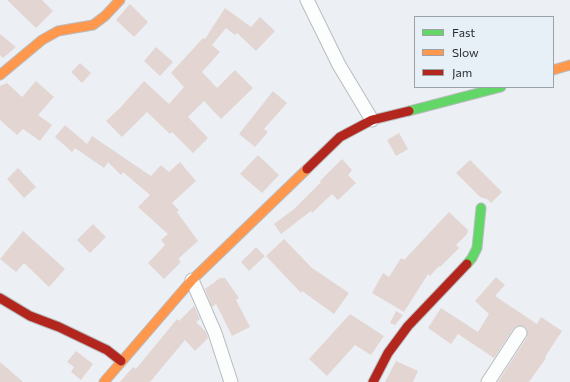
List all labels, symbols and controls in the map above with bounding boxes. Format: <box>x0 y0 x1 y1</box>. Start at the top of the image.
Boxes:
legend <box>414 16 554 88</box>
text: Fast <box>452 25 475 39</box>
text: Slow <box>452 45 479 59</box>
text: Jam <box>452 65 472 79</box>

